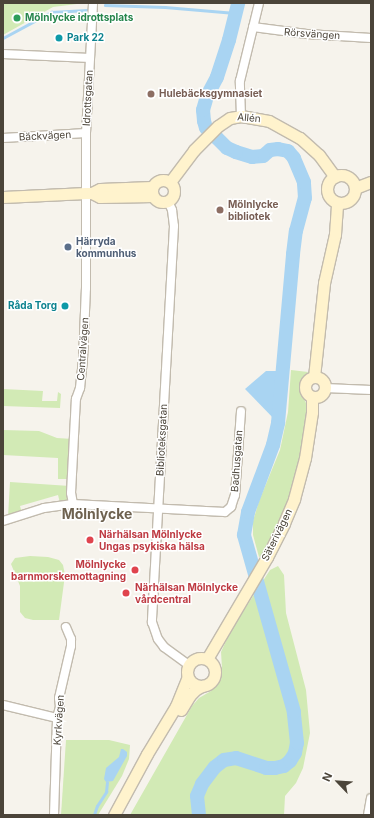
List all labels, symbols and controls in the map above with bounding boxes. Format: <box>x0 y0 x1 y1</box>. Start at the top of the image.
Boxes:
place label: Mölnlycke idrottsplats <box>25 12 133 24</box>
marker: Mölnlycke idrottsplats <box>12 13 22 23</box>
street label: Rörsvängen <box>284 26 340 42</box>
place label: Park 22 <box>67 32 104 44</box>
marker: Park 22 <box>54 33 64 43</box>
street label: Idrottsgatan <box>81 69 95 127</box>
place label: Hulebäcksgymnasiet <box>159 88 262 100</box>
marker: Hulebäcksgymnasiet <box>146 89 156 99</box>
street label: Allén <box>237 111 261 125</box>
street label: Bäckvägen <box>19 129 71 143</box>
place label: Mölnlycke bibliotek <box>228 198 278 222</box>
marker: Mölnlycke bibliotek <box>215 205 225 215</box>
place label: Härryda kommunhus <box>76 235 136 258</box>
marker: Härryda kommunhus <box>63 242 73 252</box>
place label: Råda Torg <box>8 300 57 312</box>
marker: Råda Torg <box>60 301 70 311</box>
street label: Centralvägen <box>75 317 91 381</box>
street label: Biblioteksgatan <box>154 404 170 476</box>
street label: Badhusgatan <box>229 430 245 492</box>
district label: Mölnlycke <box>62 506 132 522</box>
street label: Säterivägen <box>259 507 295 563</box>
place label: Närhälsan Mölnlycke Ungas psykiska hälsa <box>99 528 205 552</box>
marker: Närhälsan Mölnlycke Ungas psykiska hälsa <box>84 534 96 546</box>
place label: Mölnlycke barnmorskemottagning <box>11 558 126 582</box>
marker: Mölnlycke barnmorskemottagning <box>129 564 141 576</box>
place label: Närhälsan Mölnlycke vårdcentral <box>135 581 238 604</box>
marker: Närhälsan Mölnlycke vårdcentral <box>120 587 132 599</box>
street label: Kyrkvägen <box>51 694 67 746</box>
north arrow <box>318 762 358 802</box>
text: N <box>319 770 335 784</box>

